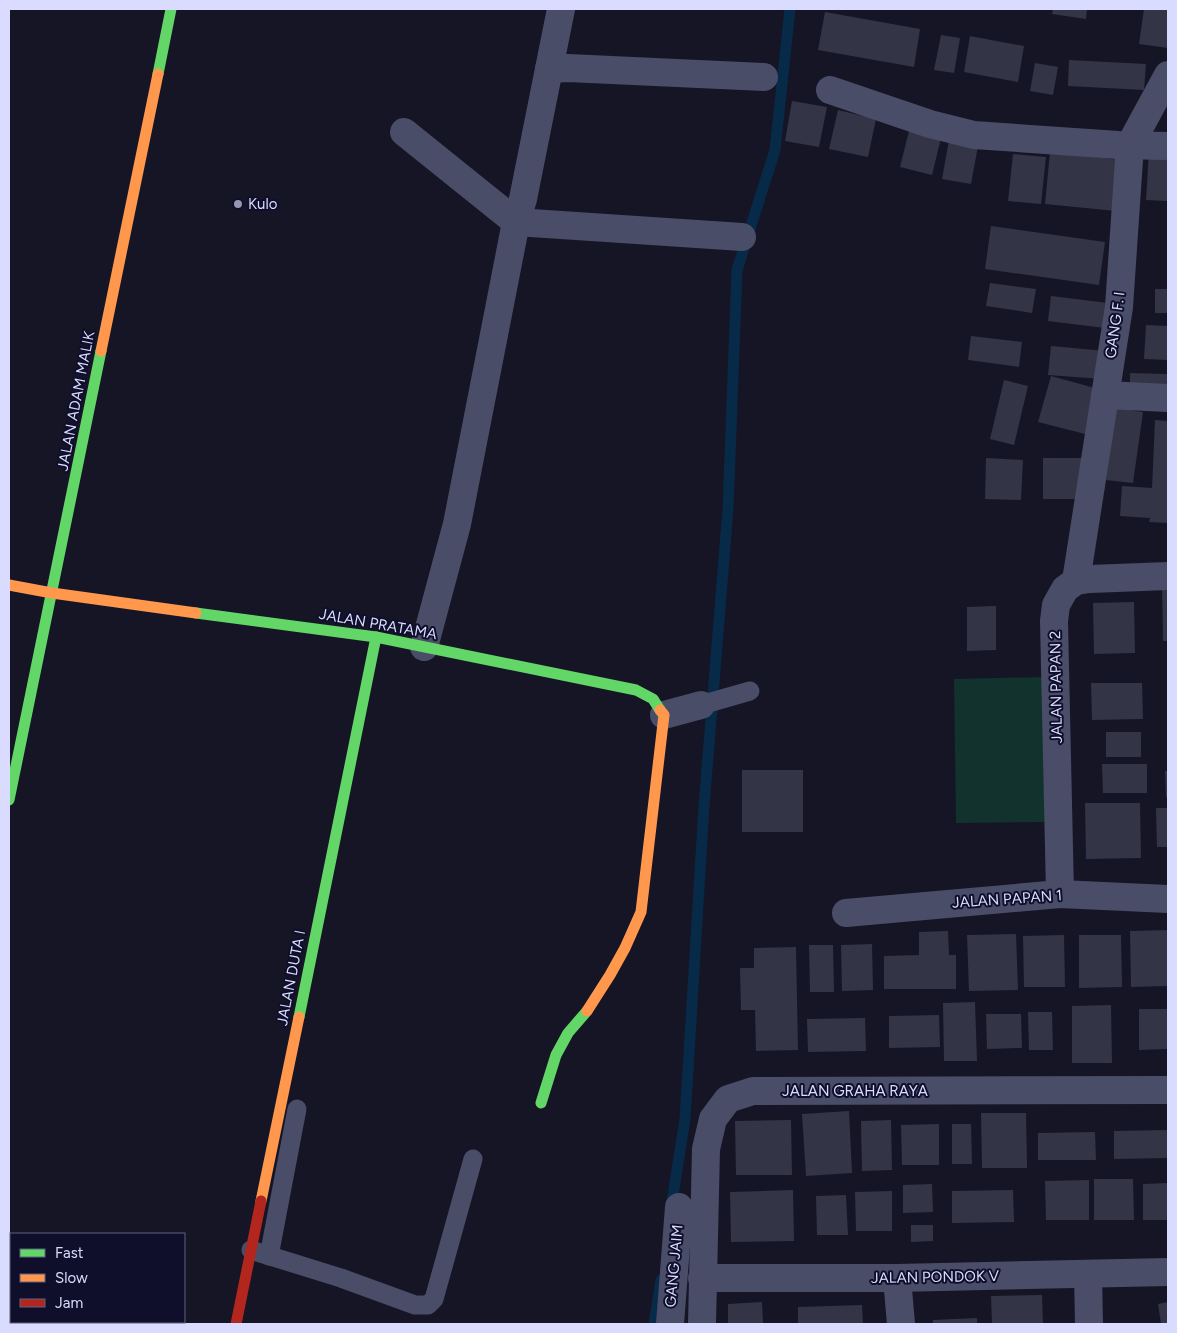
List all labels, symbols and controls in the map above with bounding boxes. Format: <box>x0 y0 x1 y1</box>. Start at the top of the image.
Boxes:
place label: Kulo <box>248 195 278 213</box>
marker: Kulo <box>232 198 244 210</box>
street label: GANG F. I <box>1101 290 1129 360</box>
street label: JALAN ADAM MALIK <box>54 329 99 472</box>
street label: JALAN PRATAMA <box>318 605 438 643</box>
street label: JALAN PAPAN 2 <box>1046 631 1066 743</box>
street label: JALAN PAPAN 1 <box>951 886 1063 912</box>
street label: JALAN DUTA I <box>273 929 309 1027</box>
street label: JALAN GRAHA RAYA <box>782 1082 928 1100</box>
street label: GANG JAIM <box>661 1224 687 1308</box>
legend <box>10 1233 185 1323</box>
text: Fast <box>55 1244 84 1262</box>
street label: JALAN PONDOK V <box>871 1267 1000 1287</box>
text: Slow <box>55 1269 88 1287</box>
text: Jam <box>55 1294 83 1312</box>

